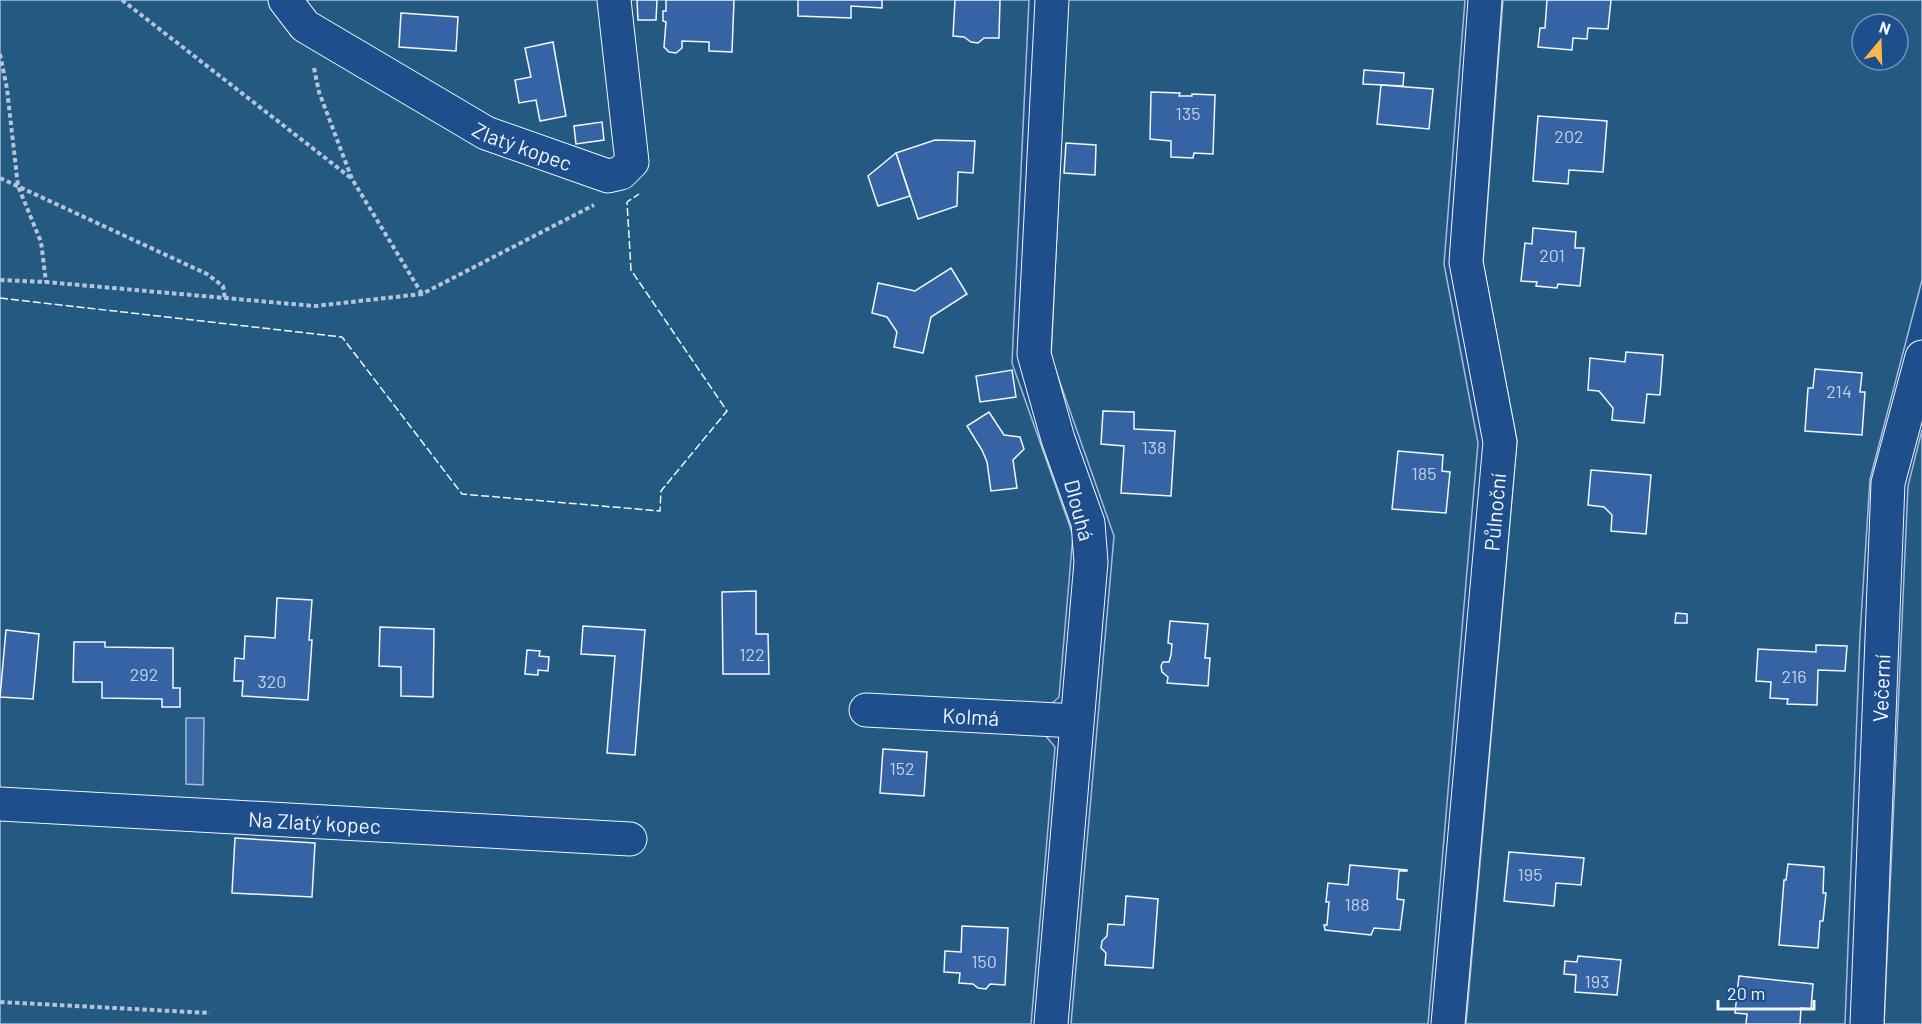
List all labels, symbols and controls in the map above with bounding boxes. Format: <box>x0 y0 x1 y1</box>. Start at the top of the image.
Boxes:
north arrow <box>1850 12 1910 72</box>
text: N <box>1877 17 1893 38</box>
house number: 135 <box>1176 102 1200 124</box>
street label: Zlatý kopec <box>469 116 576 175</box>
house number: 202 <box>1554 125 1584 147</box>
house number: 201 <box>1539 244 1565 266</box>
house number: 214 <box>1826 380 1852 402</box>
house number: 138 <box>1142 436 1166 458</box>
house number: 185 <box>1412 462 1436 484</box>
street label: Půlnoční <box>1478 472 1510 552</box>
street label: Dlouhá <box>1060 477 1100 543</box>
house number: 122 <box>739 643 765 665</box>
street label: Večerní <box>1866 653 1894 723</box>
house number: 292 <box>130 663 158 685</box>
house number: 216 <box>1782 665 1806 687</box>
house number: 320 <box>257 670 287 692</box>
street label: Kolmá <box>942 702 1000 729</box>
house number: 152 <box>889 757 915 779</box>
street label: Na Zlatý kopec <box>247 805 382 838</box>
house number: 195 <box>1518 863 1542 885</box>
house number: 188 <box>1344 893 1370 915</box>
house number: 150 <box>971 950 997 972</box>
house number: 193 <box>1585 970 1609 992</box>
scale bar <box>1718 973 1814 1011</box>
text: 20 m <box>1727 982 1765 1004</box>

